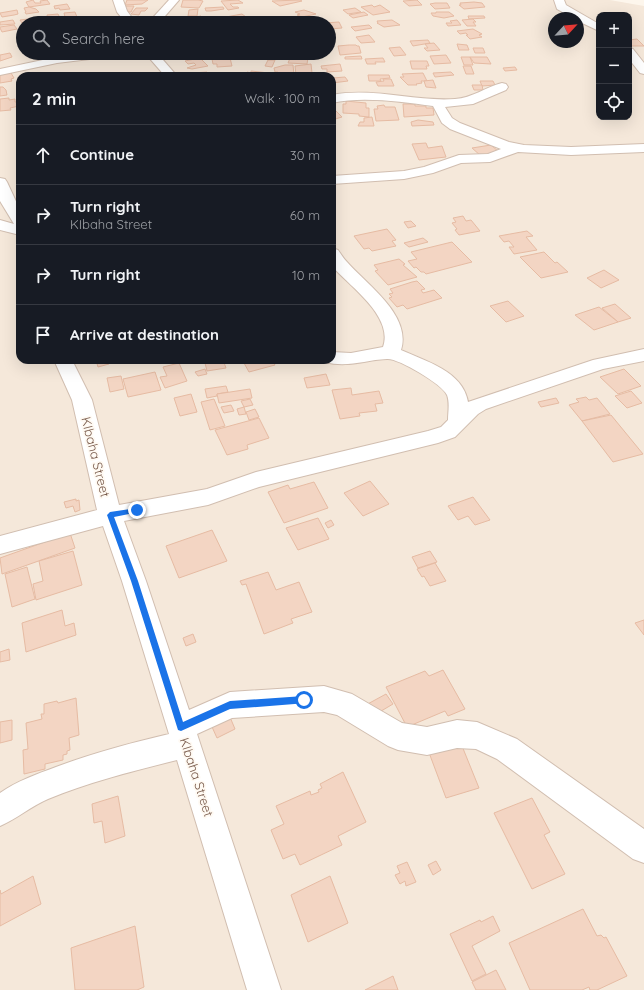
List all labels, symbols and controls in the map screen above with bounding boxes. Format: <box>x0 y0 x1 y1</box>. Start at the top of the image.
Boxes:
north arrow <box>548 12 584 48</box>
map controls <box>596 12 632 120</box>
button: + <box>596 12 632 48</box>
search box <box>16 16 336 60</box>
icon: search <box>30 27 52 49</box>
text: Search here <box>62 29 145 48</box>
button: − <box>596 48 632 84</box>
button: locate <box>596 84 632 120</box>
text: 2 min <box>32 88 76 109</box>
text: Walk · 100 m <box>244 90 320 106</box>
icon: ahead <box>32 144 54 166</box>
text: Continue <box>70 145 134 164</box>
text: 30 m <box>290 147 320 163</box>
text: Turn right <box>70 197 141 216</box>
icon: right <box>32 204 54 226</box>
text: 60 m <box>290 207 320 223</box>
text: KIbaha Street <box>70 216 152 232</box>
icon: right <box>32 264 54 286</box>
text: Turn right <box>70 265 141 284</box>
text: 10 m <box>292 267 320 283</box>
icon: arrive <box>32 324 54 346</box>
text: Arrive at destination <box>70 325 219 344</box>
street label: KIbaha Street <box>78 415 114 499</box>
route end <box>128 501 146 519</box>
route start <box>295 691 313 709</box>
street label: KIbaha Street <box>177 735 217 819</box>

